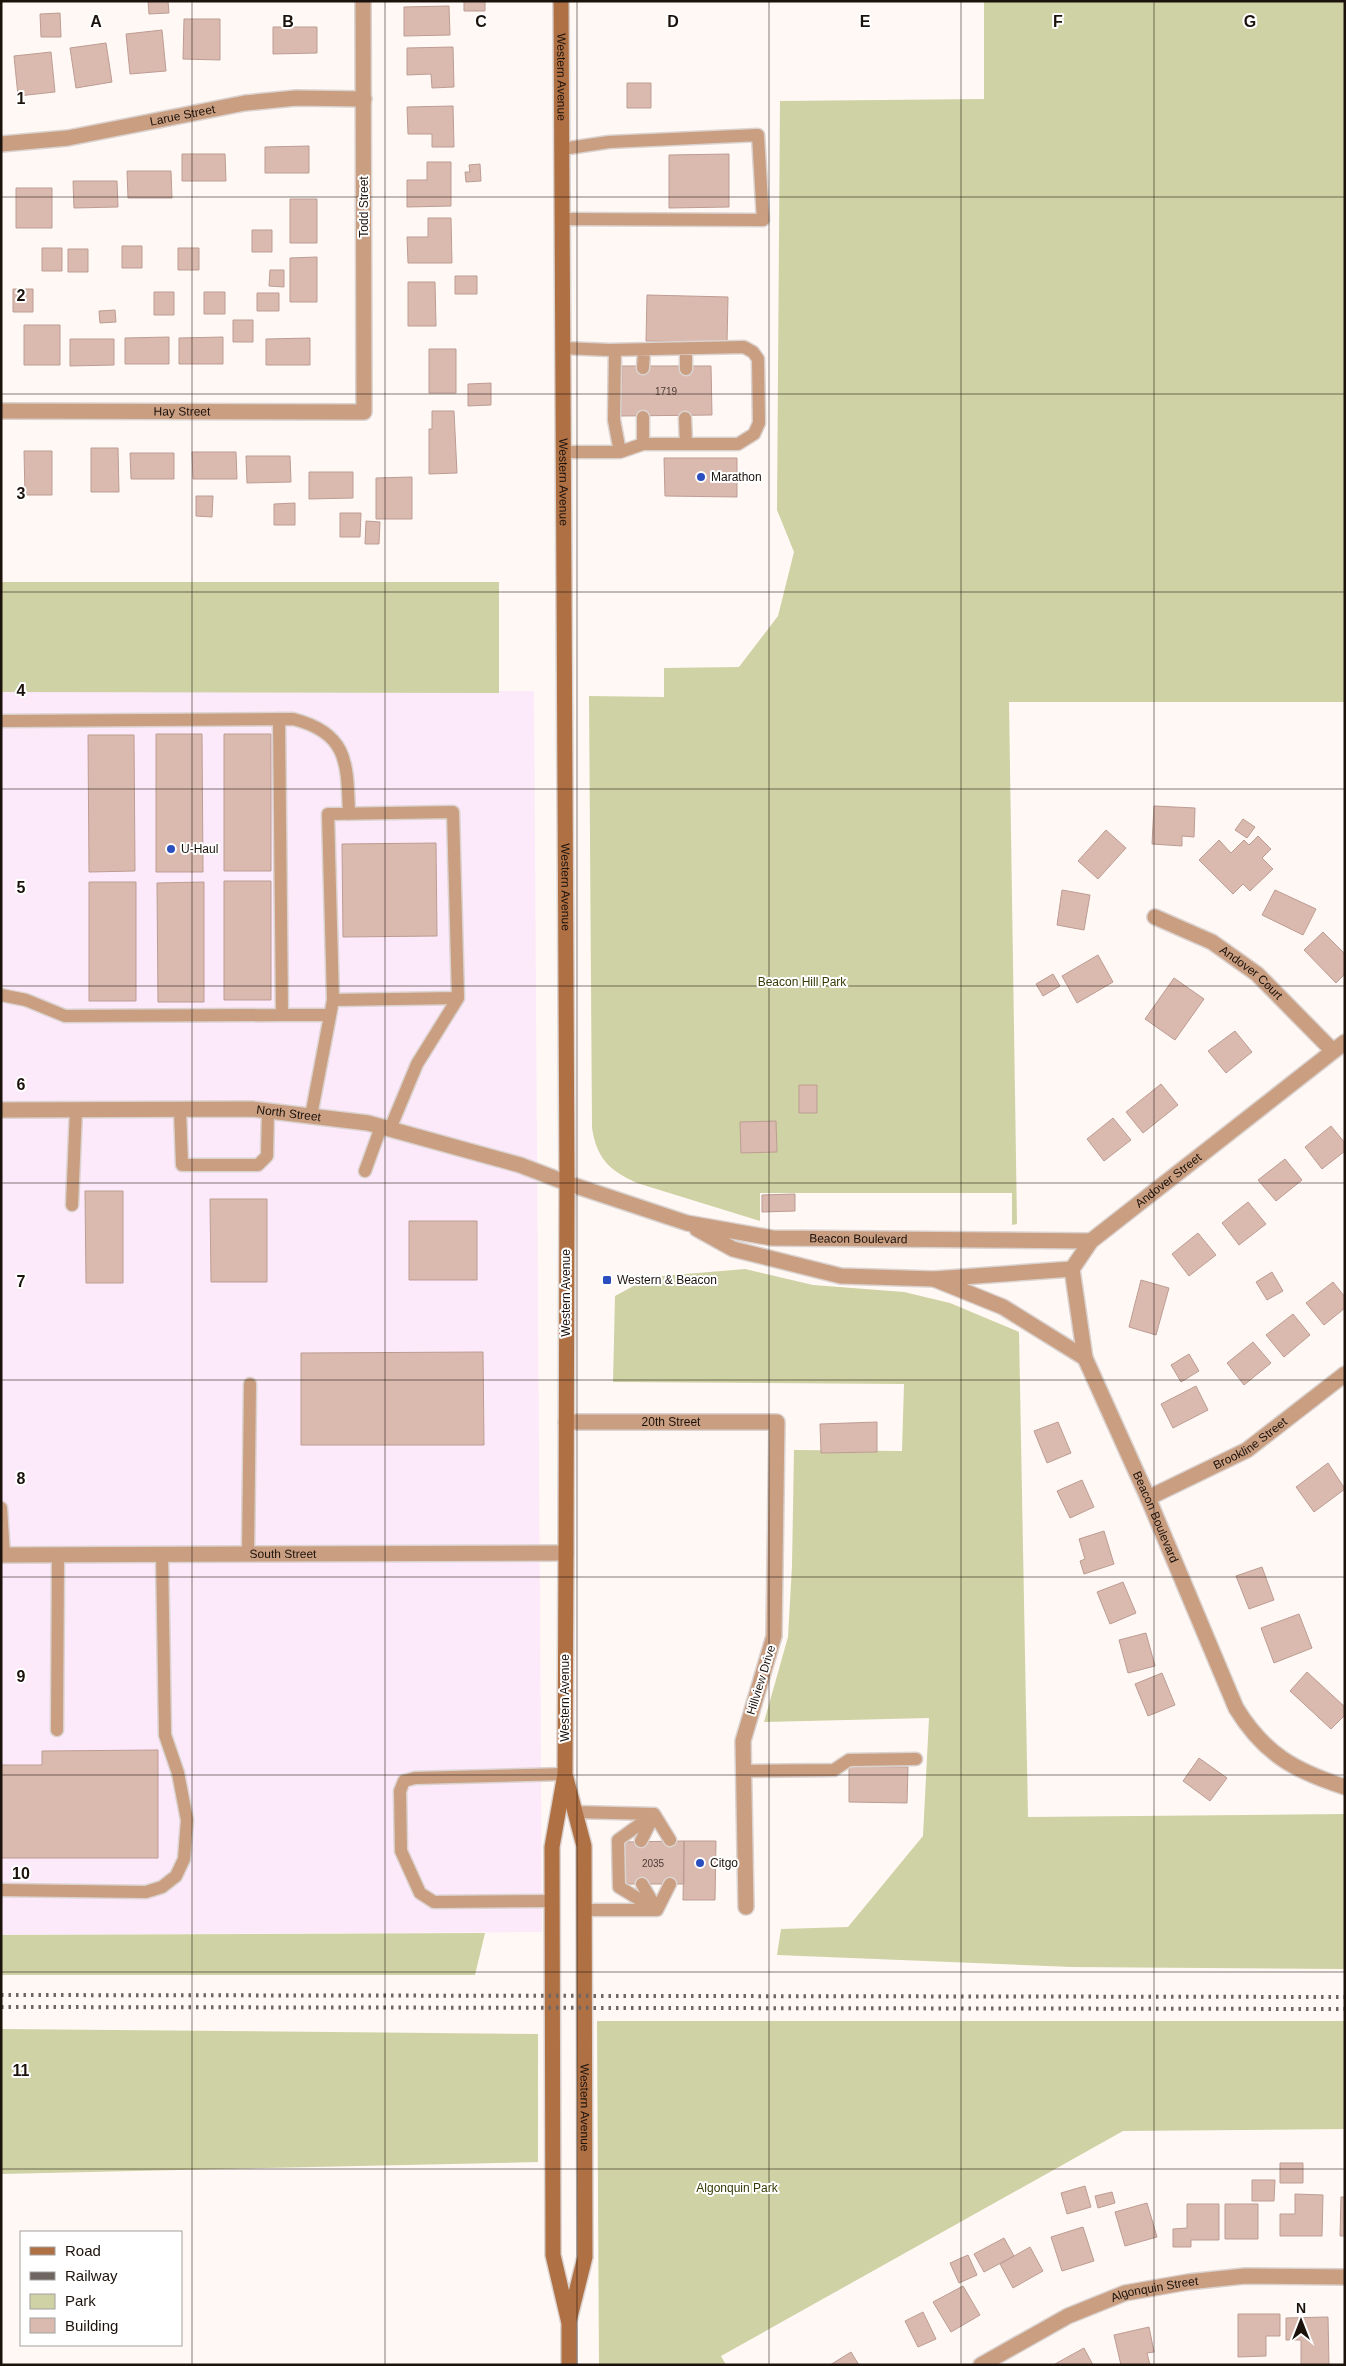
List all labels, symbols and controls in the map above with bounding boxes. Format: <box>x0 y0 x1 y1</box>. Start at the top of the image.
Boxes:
text: A <box>90 13 102 30</box>
text: B <box>282 13 294 30</box>
text: C <box>475 13 487 30</box>
text: D <box>667 13 679 30</box>
text: E <box>860 13 871 30</box>
text: F <box>1053 13 1063 30</box>
text: G <box>1244 13 1256 30</box>
street label: Western Avenue <box>554 33 569 121</box>
text: 1 <box>17 90 26 107</box>
street label: Larue Street <box>149 102 217 129</box>
street label: Todd Street <box>357 176 371 238</box>
text: 2 <box>17 287 26 304</box>
house number: 1719 <box>655 386 678 397</box>
street label: Hay Street <box>154 404 211 419</box>
street label: Western Avenue <box>556 438 571 526</box>
place label: Marathon <box>711 470 762 484</box>
marker: Marathon <box>695 471 707 483</box>
text: 3 <box>17 485 26 502</box>
text: 4 <box>17 682 26 699</box>
place label: U-Haul <box>181 842 218 856</box>
marker: U-Haul <box>165 843 177 855</box>
street label: Western Avenue <box>558 843 573 931</box>
text: 5 <box>17 879 26 896</box>
street label: Andover Court <box>1217 943 1286 1003</box>
park label: Beacon Hill Park <box>758 975 847 989</box>
text: 6 <box>17 1076 26 1093</box>
street label: North Street <box>256 1103 322 1124</box>
street label: Andover Street <box>1132 1150 1205 1211</box>
street label: Beacon Boulevard <box>809 1231 908 1246</box>
street label: Western Avenue <box>559 1249 573 1337</box>
text: 7 <box>17 1273 26 1290</box>
place label: Western & Beacon <box>617 1273 717 1287</box>
marker: Western & Beacon <box>601 1274 613 1286</box>
street label: Brookline Street <box>1211 1414 1290 1472</box>
street label: 20th Street <box>642 1415 701 1429</box>
street label: Beacon Boulevard <box>1130 1469 1181 1565</box>
text: 8 <box>17 1470 26 1487</box>
street label: South Street <box>250 1547 317 1561</box>
street label: Hillview Drive <box>744 1643 778 1716</box>
street label: Western Avenue <box>558 1654 572 1742</box>
text: 9 <box>17 1668 26 1685</box>
place label: Citgo <box>710 1856 738 1870</box>
marker: Citgo <box>694 1857 706 1869</box>
house number: 2035 <box>642 1858 665 1869</box>
text: 10 <box>12 1865 30 1882</box>
text: 11 <box>13 2062 30 2079</box>
street label: Western Avenue <box>578 2064 592 2152</box>
park label: Algonquin Park <box>696 2181 779 2195</box>
legend <box>20 2231 182 2346</box>
text: Road <box>65 2242 101 2259</box>
text: Railway <box>65 2267 118 2284</box>
street label: Algonquin Street <box>1109 2274 1200 2305</box>
text: Park <box>65 2292 96 2309</box>
north arrow <box>1276 2296 1326 2346</box>
text: N <box>1296 2300 1306 2316</box>
text: Building <box>65 2317 118 2334</box>

